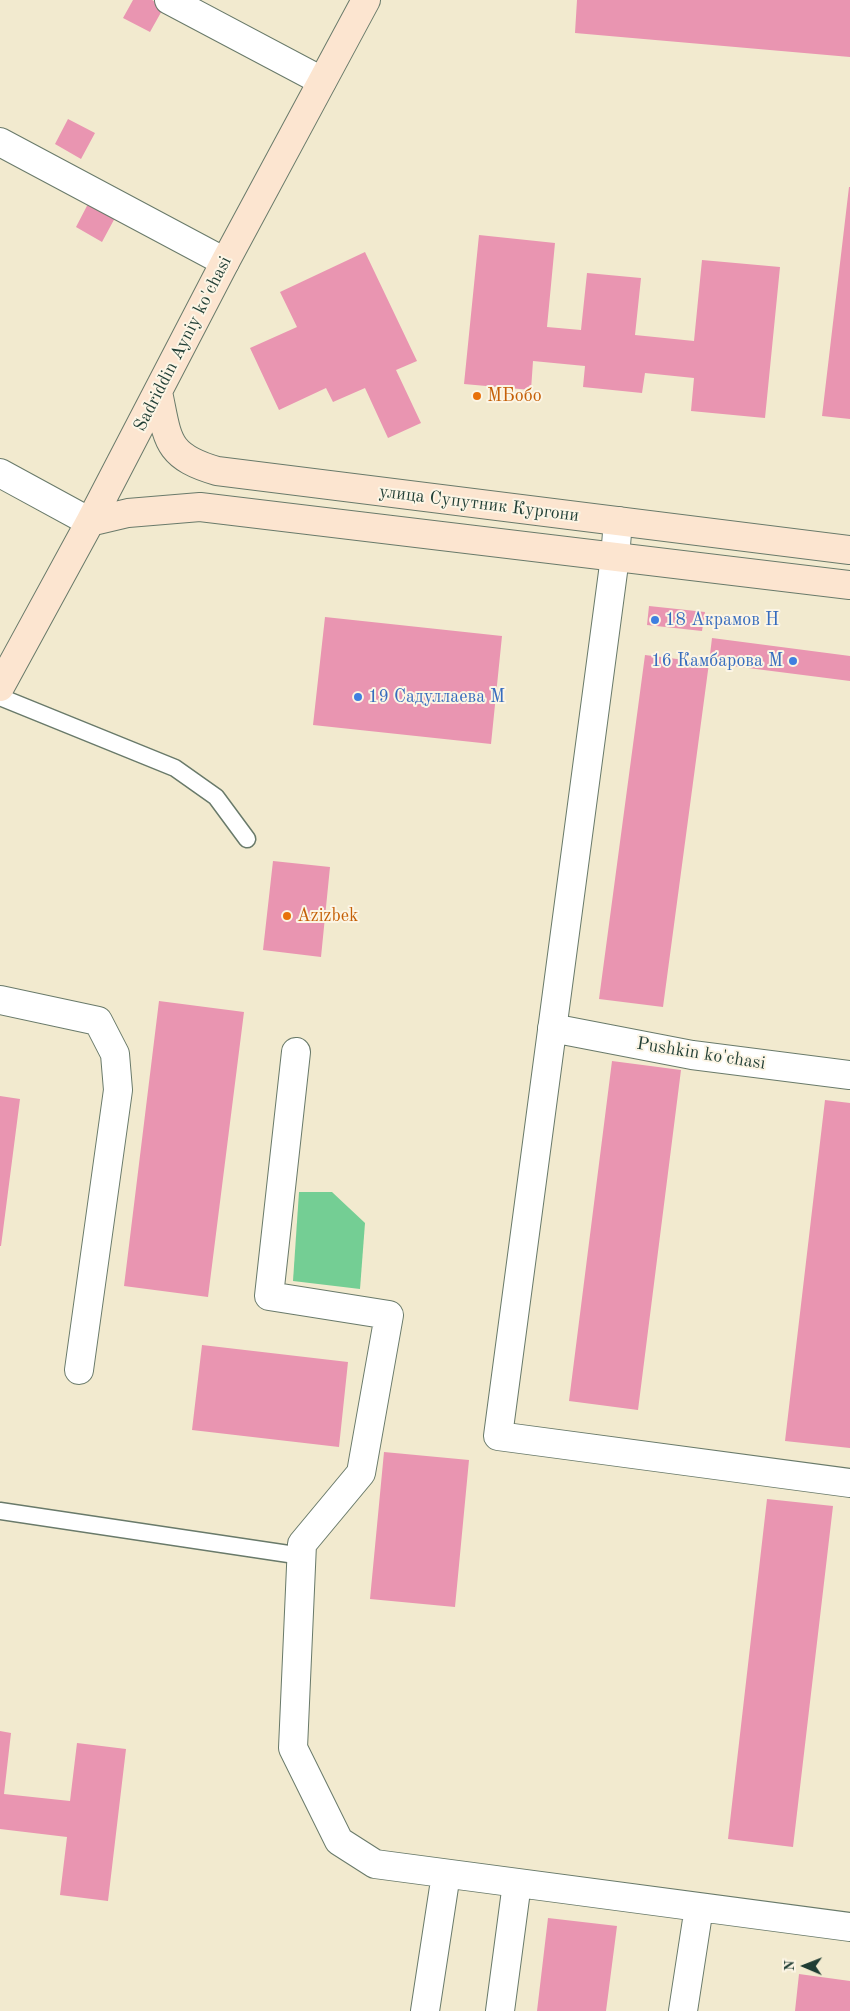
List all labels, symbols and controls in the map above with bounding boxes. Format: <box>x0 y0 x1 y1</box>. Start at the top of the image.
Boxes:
street label: Sadriddin Ayniy ko'chasi <box>129 253 237 435</box>
place label: МБобо <box>487 385 542 407</box>
marker: МБобо <box>471 390 483 402</box>
street label: улица Супутник Кургони <box>378 481 580 527</box>
place label: 18 Акрамов Н <box>665 609 779 631</box>
marker: 18 Акрамов Н <box>649 614 661 626</box>
place label: 16 Камбарова М <box>651 650 783 672</box>
marker: 16 Камбарова М <box>787 655 799 667</box>
place label: 19 Садуллаева М <box>368 686 505 708</box>
marker: 19 Садуллаева М <box>352 691 364 703</box>
place label: Azizbek <box>297 905 358 927</box>
marker: Azizbek <box>281 910 293 922</box>
street label: Pushkin ko'chasi <box>635 1033 767 1075</box>
north arrow <box>780 1941 830 1991</box>
text: N <box>783 1960 797 1971</box>

